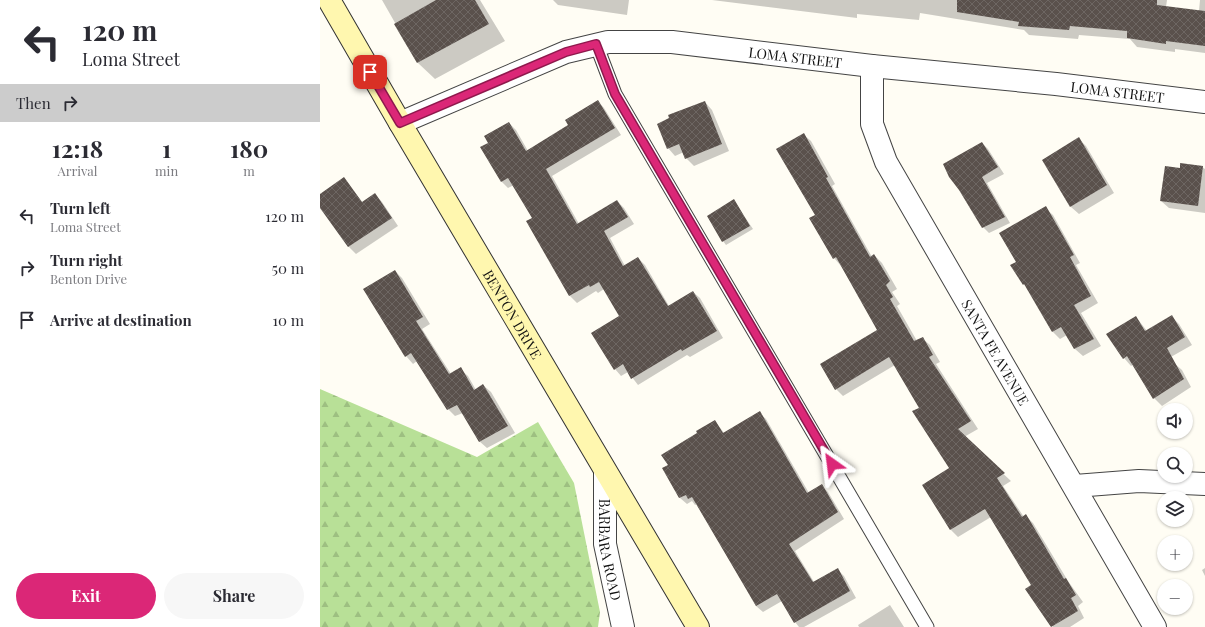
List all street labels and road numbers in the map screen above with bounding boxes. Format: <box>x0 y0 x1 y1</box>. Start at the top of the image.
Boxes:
street label: LOMA STREET <box>748 42 844 72</box>
street label: LOMA STREET <box>1070 76 1166 107</box>
street label: BENTON DRIVE <box>479 266 547 362</box>
street label: SANTA FE AVENUE <box>958 296 1034 408</box>
street label: BARBARA ROAD <box>595 499 626 602</box>

